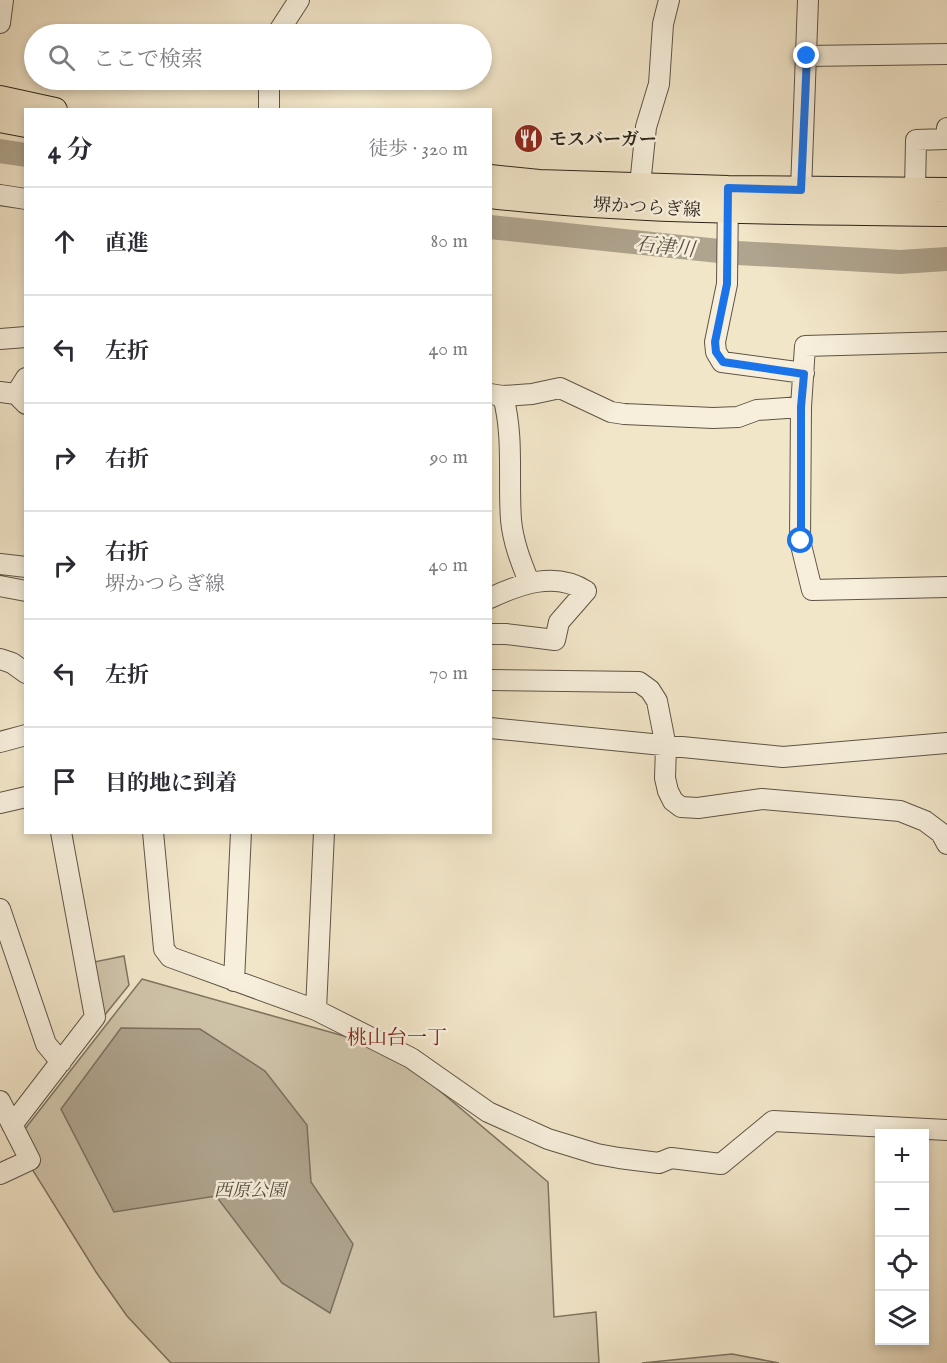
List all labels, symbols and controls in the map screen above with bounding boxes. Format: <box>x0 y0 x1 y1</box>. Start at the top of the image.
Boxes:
search box <box>24 24 492 90</box>
icon: search <box>45 41 78 74</box>
route end <box>793 42 819 68</box>
text: ここで検索 <box>93 46 203 74</box>
restaurant icon: モスバーガー <box>512 123 544 155</box>
place label: モスバーガー <box>549 129 657 152</box>
text: 4 分 <box>48 134 92 167</box>
text: 徒歩 · 320 m <box>368 137 468 162</box>
street label: 堺かつらぎ線 <box>592 194 701 223</box>
icon: ahead <box>48 225 81 258</box>
text: 80 m <box>431 229 468 254</box>
text: 直進 <box>105 230 149 258</box>
water label: 石津川 <box>634 232 698 263</box>
icon: left <box>48 333 81 366</box>
text: 40 m <box>429 337 468 362</box>
text: 左折 <box>105 338 149 366</box>
icon: right <box>48 441 81 474</box>
text: 90 m <box>430 445 468 470</box>
text: 右折 <box>105 446 149 474</box>
route start <box>787 527 813 553</box>
text: 右折 <box>105 539 149 567</box>
icon: right <box>48 549 81 582</box>
text: 40 m <box>429 553 468 578</box>
text: 堺かつらぎ線 <box>105 572 225 597</box>
icon: left <box>48 657 81 690</box>
text: 70 m <box>429 661 468 686</box>
text: 左折 <box>105 662 149 690</box>
icon: arrive <box>48 765 81 798</box>
text: 目的地に到着 <box>105 770 237 798</box>
district label: 桃山台一丁 <box>347 1026 447 1051</box>
map controls <box>875 1129 929 1345</box>
button: + <box>875 1129 929 1183</box>
park label: 西原公園 <box>214 1180 289 1203</box>
button: − <box>875 1183 929 1237</box>
button: locate <box>875 1237 929 1291</box>
button: layers <box>875 1291 929 1345</box>

